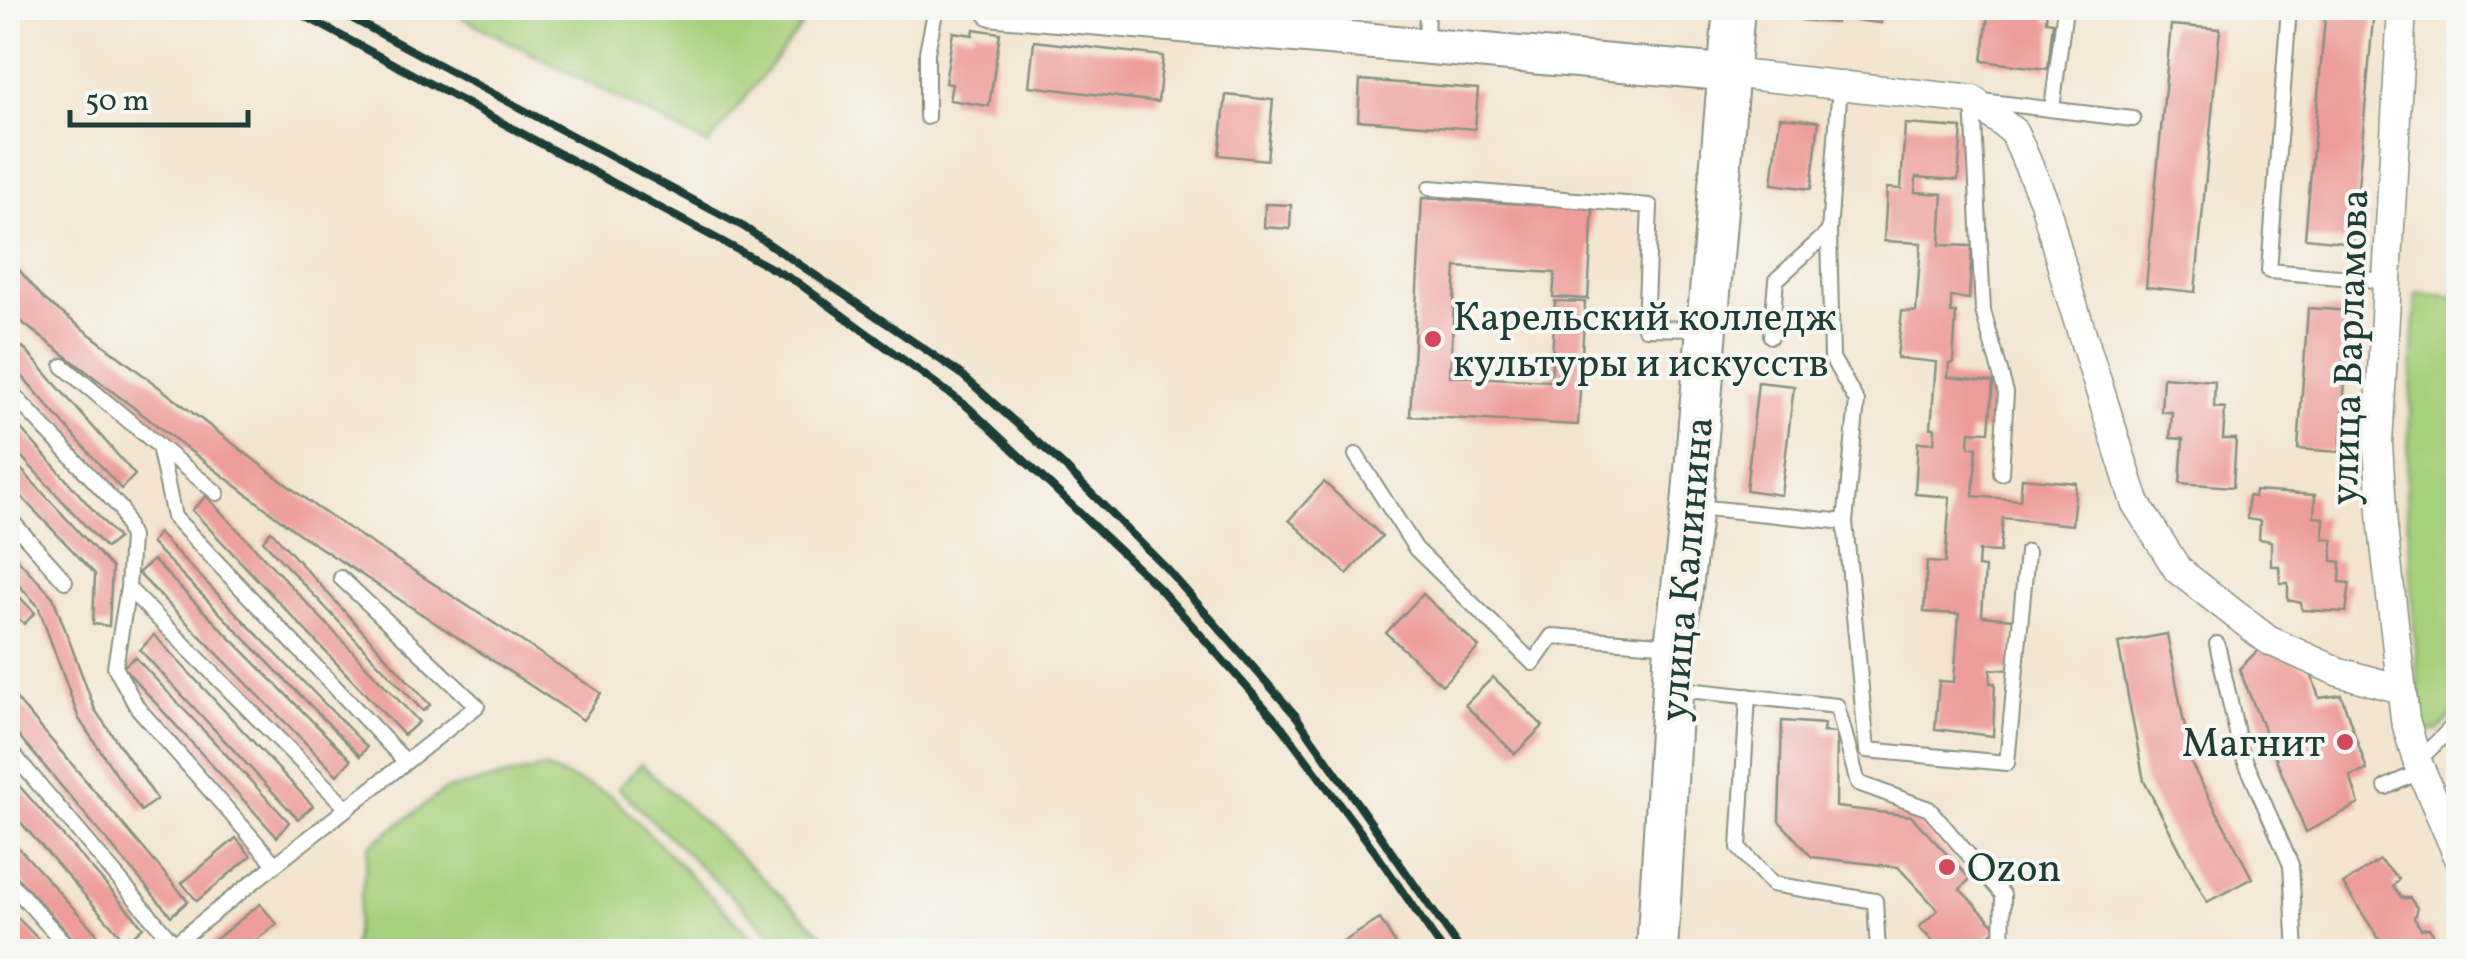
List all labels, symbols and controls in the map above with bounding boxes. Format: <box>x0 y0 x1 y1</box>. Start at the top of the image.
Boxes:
scale bar <box>70 65 248 127</box>
text: 50 m <box>85 81 149 123</box>
street label: улица Варламова <box>2318 188 2386 506</box>
place label: Карельский колледж культуры и искусств <box>1453 292 1837 394</box>
marker: Карельский колледж культуры и искусств <box>1422 328 1444 350</box>
street label: улица Калинина <box>1648 415 1730 724</box>
place label: Магнит <box>2182 718 2325 774</box>
marker: Магнит <box>2334 731 2356 753</box>
place label: Ozon <box>1967 843 2061 899</box>
marker: Ozon <box>1936 856 1958 878</box>

